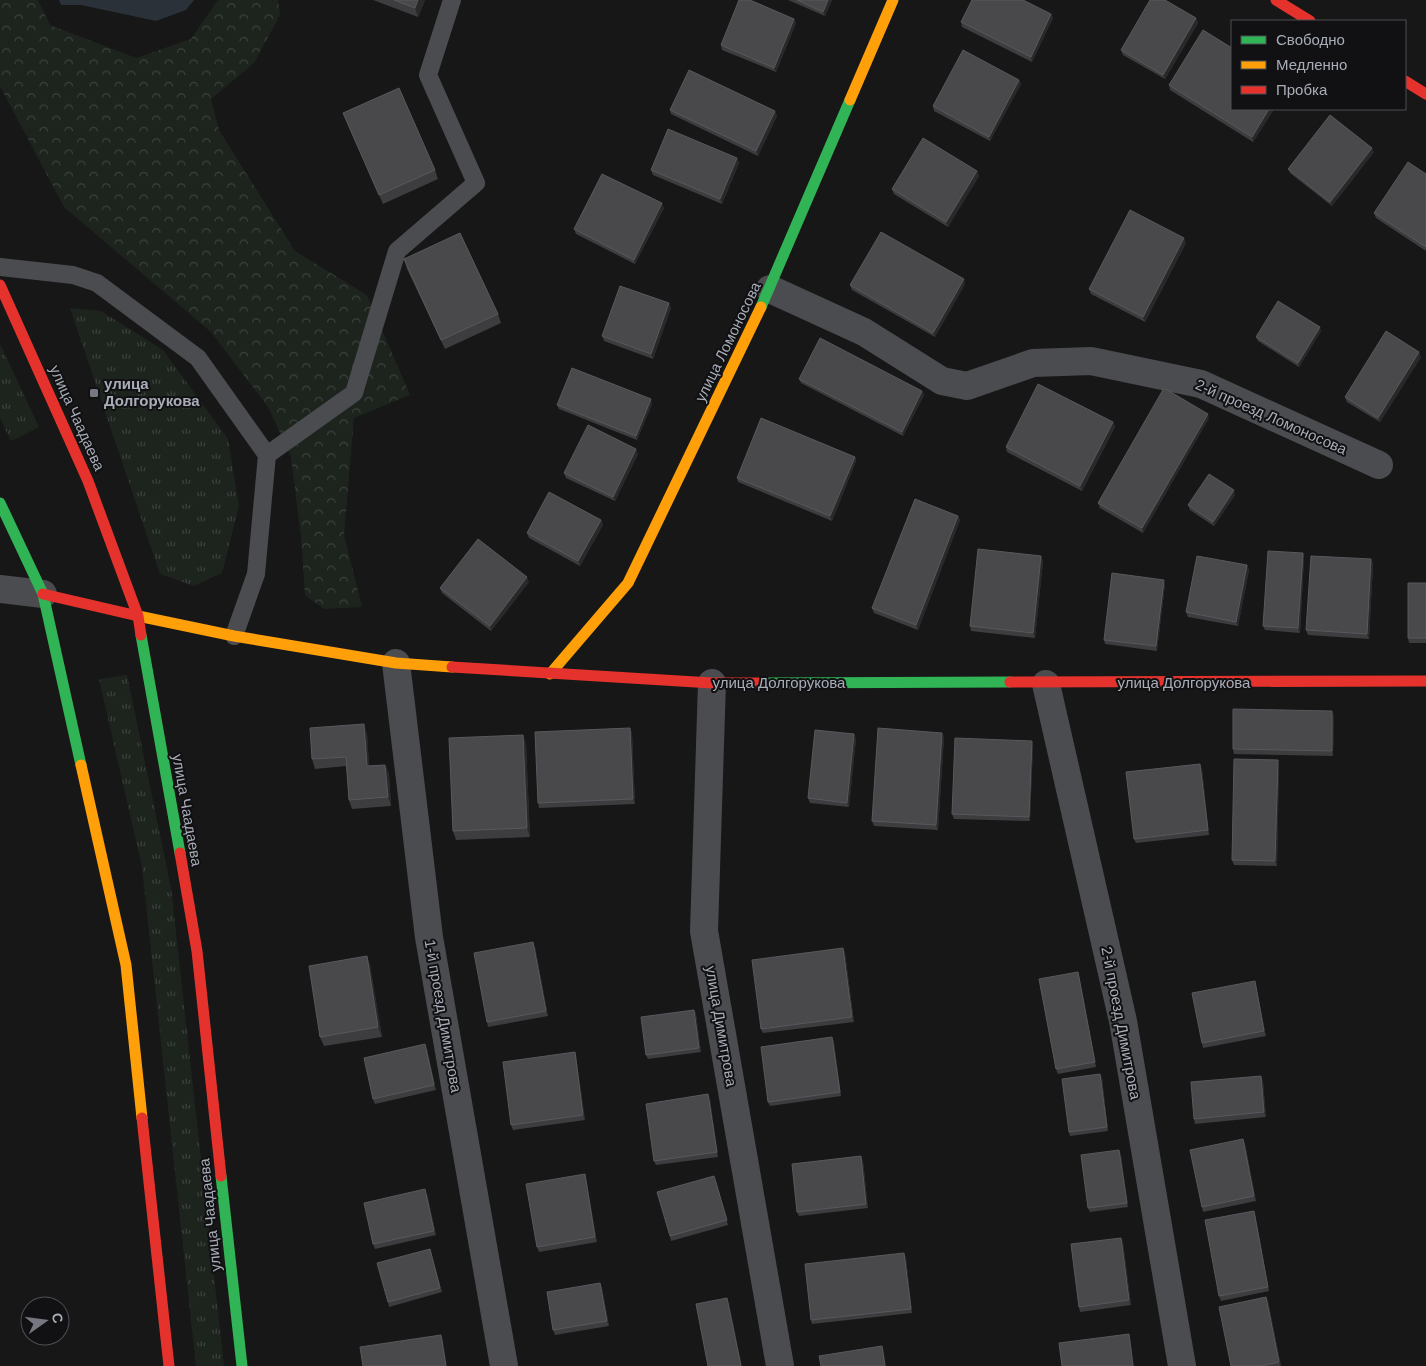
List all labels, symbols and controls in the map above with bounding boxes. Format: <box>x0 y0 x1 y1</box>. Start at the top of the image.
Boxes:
legend <box>1231 20 1406 110</box>
text: Свободно <box>1276 31 1345 48</box>
text: Медленно <box>1276 56 1347 73</box>
text: Пробка <box>1276 81 1328 98</box>
street label: улица Ломоносова <box>691 279 764 404</box>
street label: улица Чаадаева <box>47 362 109 474</box>
place label: улица Долгорукова <box>104 375 200 409</box>
street label: 2-й проезд Ломоносова <box>1193 375 1350 458</box>
marker: улица Долгорукова <box>88 387 100 399</box>
street label: улица Долгорукова <box>713 674 846 691</box>
street label: улица Долгорукова <box>1118 674 1251 691</box>
street label: улица Чаадаева <box>169 752 206 868</box>
street label: 1-й проезд Димитрова <box>422 938 465 1094</box>
street label: 2-й проезд Димитрова <box>1098 945 1145 1101</box>
street label: улица Димитрова <box>702 964 741 1088</box>
street label: улица Чаадаева <box>195 1157 224 1272</box>
north arrow <box>20 1296 70 1346</box>
text: С <box>49 1311 67 1325</box>

